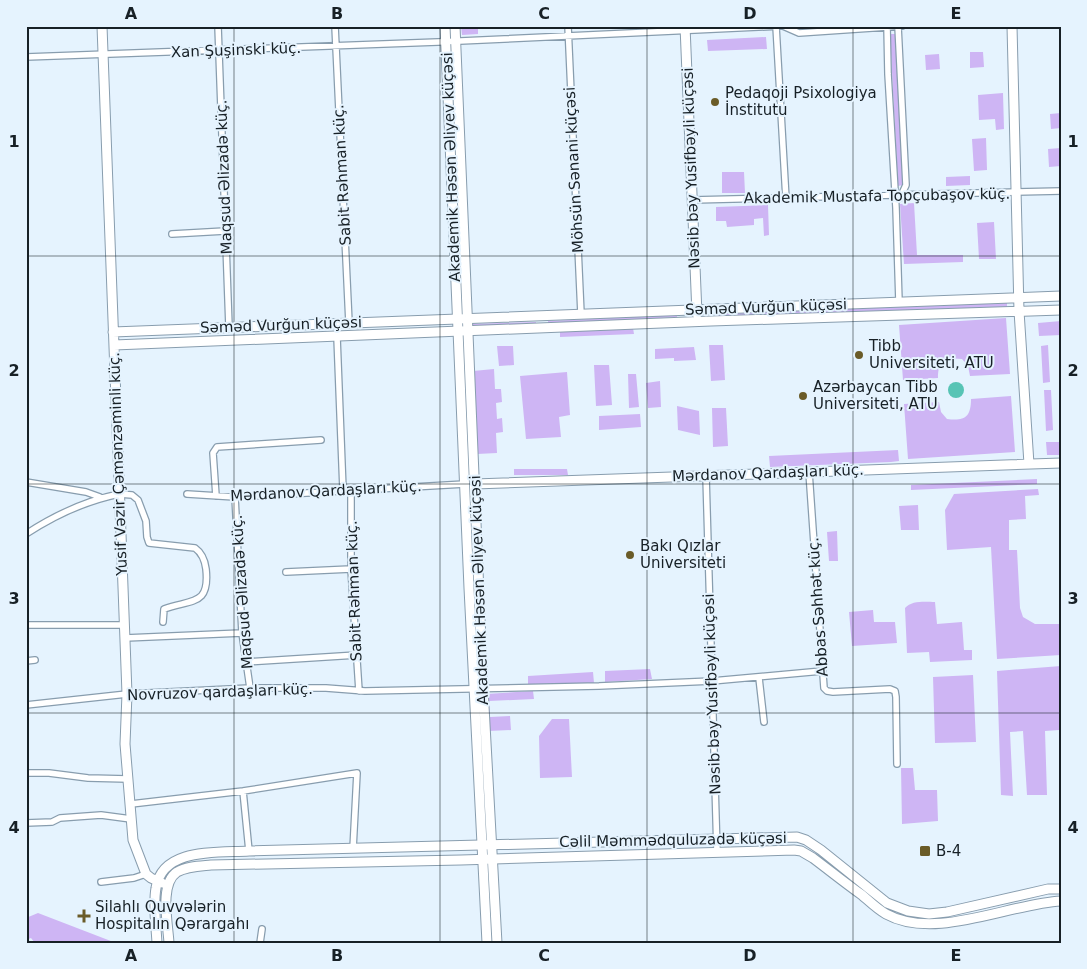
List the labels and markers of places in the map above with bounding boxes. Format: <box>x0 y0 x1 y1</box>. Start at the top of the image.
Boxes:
place label: Pedaqoji Psixologiya İnstitutu <box>725 84 877 119</box>
marker: Pedaqoji Psixologiya İnstitutu <box>709 96 721 108</box>
place label: Tibb Universiteti, ATU <box>868 337 994 372</box>
marker: Tibb Universiteti, ATU <box>853 349 865 361</box>
place label: Azərbaycan Tibb Universiteti, ATU <box>813 378 938 413</box>
marker: Azərbaycan Tibb Universiteti, ATU <box>797 390 809 402</box>
place label: Bakı Qızlar Universiteti <box>640 537 726 572</box>
marker: Bakı Qızlar Universiteti <box>624 549 636 561</box>
place label: B-4 <box>936 842 961 860</box>
marker: B-4 <box>918 844 932 858</box>
place label: Silahlı Quvvələrin Hospitalın Qərargahı <box>95 898 249 933</box>
marker: Silahlı Quvvələrin Hospitalın Qərargahı <box>77 909 91 923</box>

